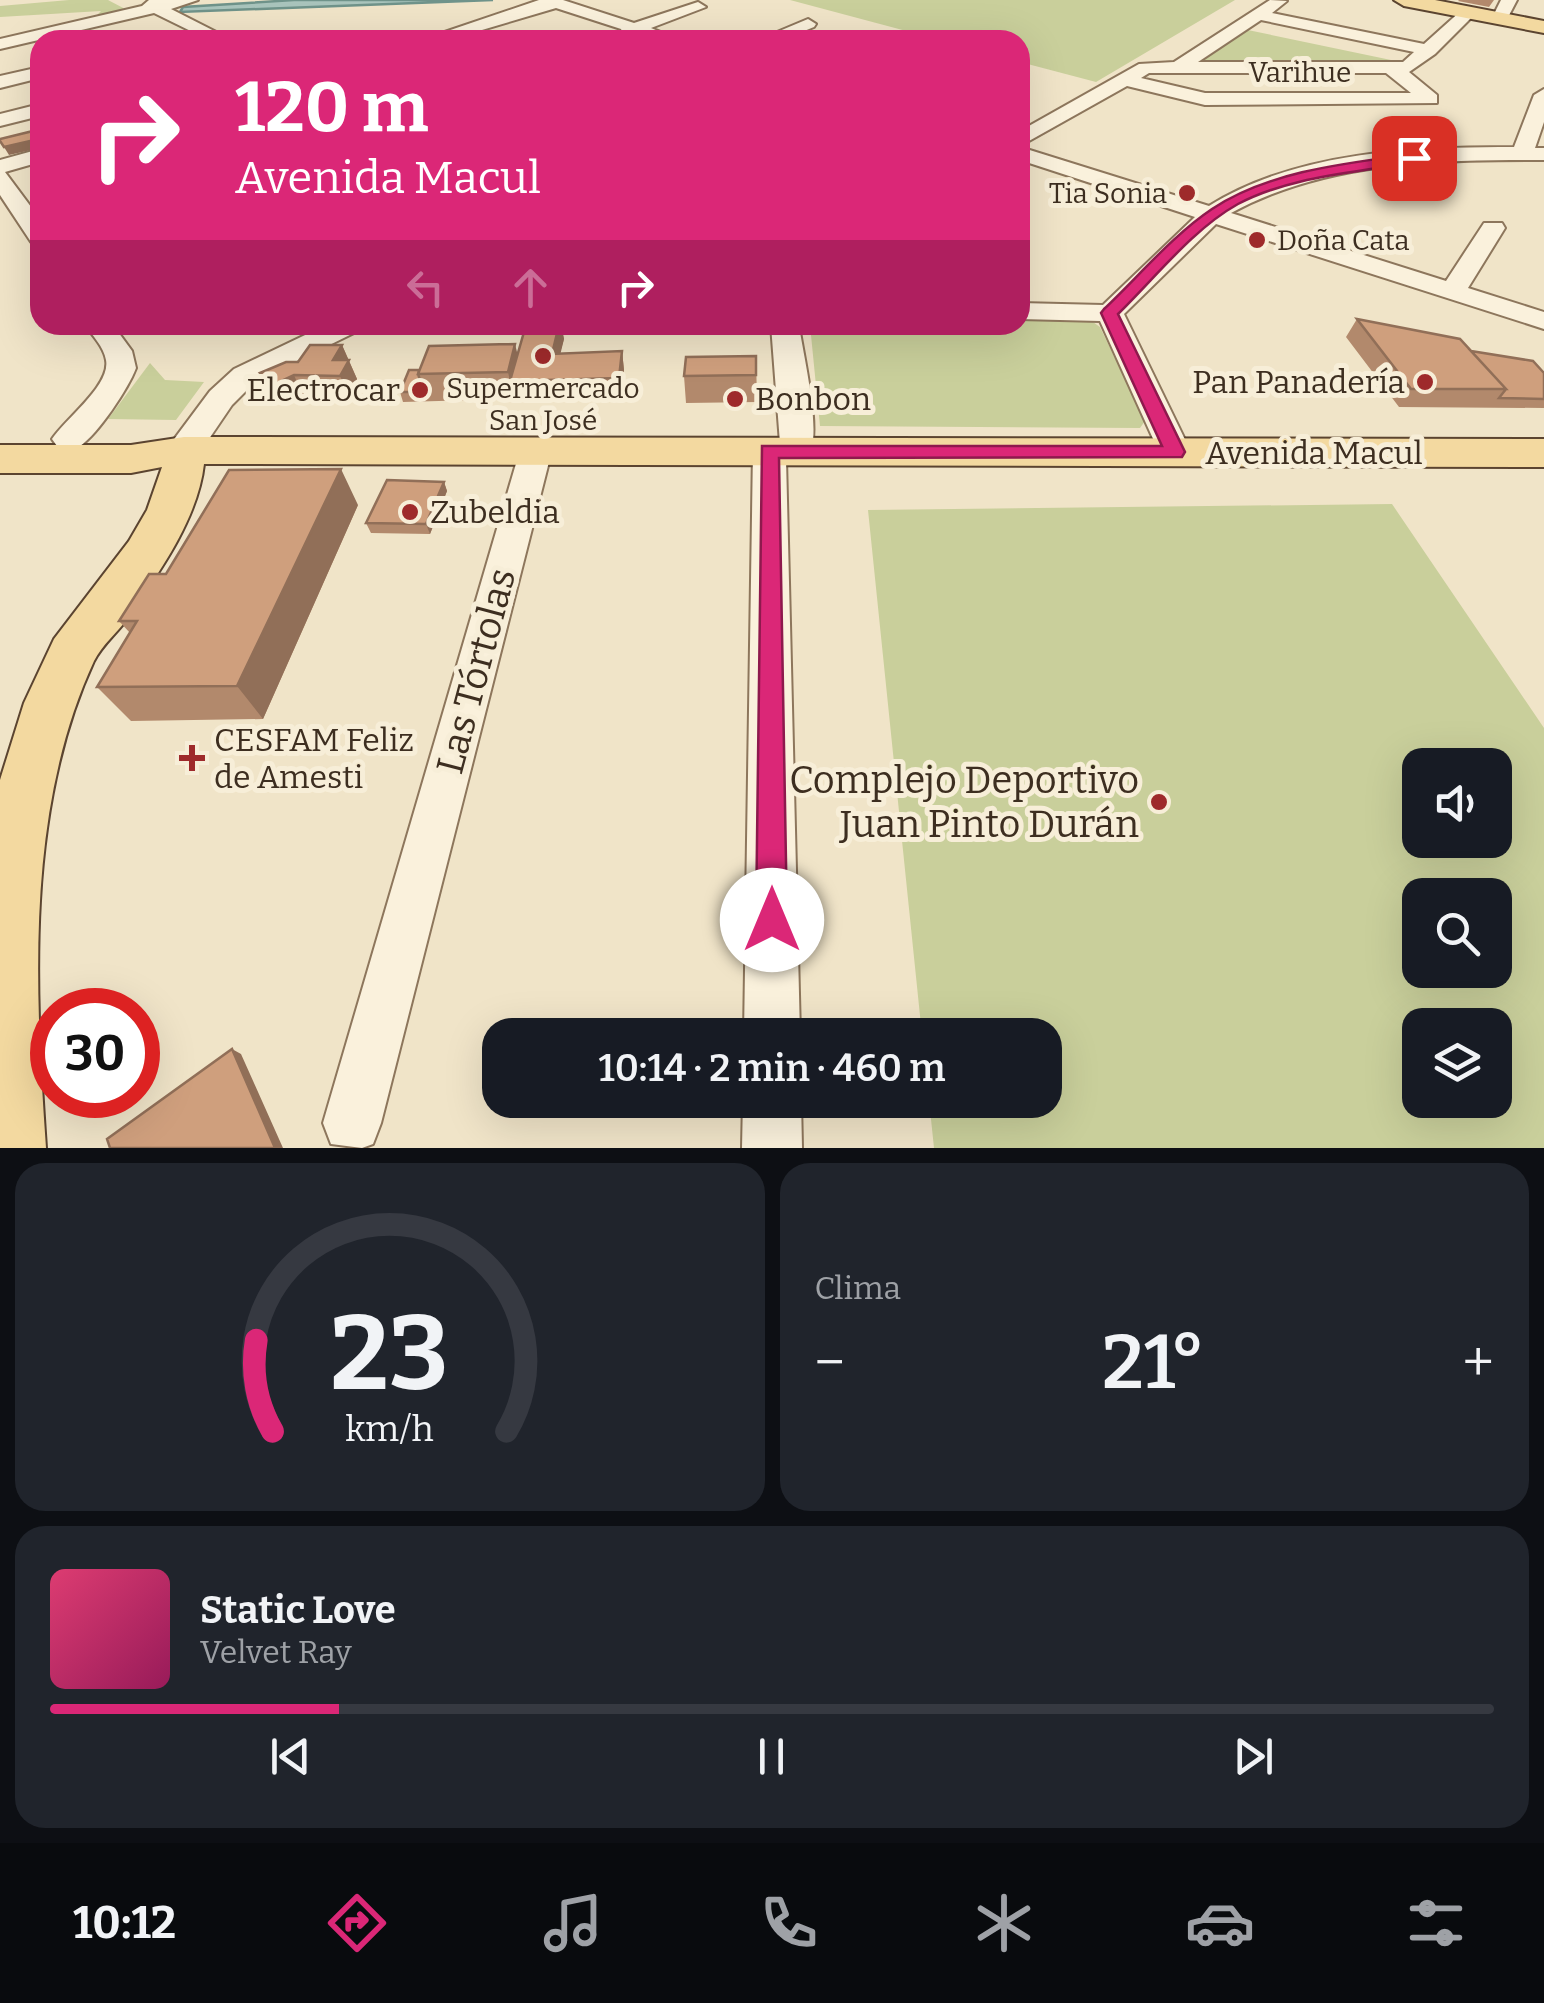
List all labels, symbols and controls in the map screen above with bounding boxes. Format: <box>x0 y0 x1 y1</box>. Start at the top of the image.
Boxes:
street label: Varihue <box>1249 56 1351 89</box>
text: 120 m <box>235 66 428 150</box>
icon: right <box>70 70 200 200</box>
pin <box>1372 116 1457 201</box>
icon: arrive <box>1387 131 1442 186</box>
text: Avenida Macul <box>235 151 541 205</box>
place label: Tia Sonia <box>1049 177 1167 210</box>
marker: Tia Sonia <box>1176 182 1198 204</box>
place label: Doña Cata <box>1277 224 1410 257</box>
marker: Doña Cata <box>1246 229 1268 251</box>
icon: left <box>398 260 453 315</box>
icon: ahead <box>503 260 558 315</box>
icon: right <box>608 260 663 315</box>
marker: Supermercado San José <box>532 345 554 367</box>
place label: Pan Panadería <box>1192 363 1405 401</box>
place label: Electrocar <box>247 371 400 409</box>
marker: Pan Panadería <box>1414 371 1436 393</box>
place label: Supermercado San José <box>446 372 640 437</box>
marker: Electrocar <box>409 379 431 401</box>
place label: Bonbon <box>755 380 871 418</box>
marker: Bonbon <box>724 388 746 410</box>
street label: Avenida Macul <box>1205 434 1423 472</box>
place label: Zubeldia <box>430 493 560 531</box>
marker: Zubeldia <box>399 501 421 523</box>
street label: Las Tórtolas <box>427 563 525 779</box>
place label: CESFAM Feliz de Amesti <box>214 721 414 796</box>
marker: CESFAM Feliz de Amesti <box>179 745 205 771</box>
map controls <box>1402 748 1512 1118</box>
button: sound <box>1402 748 1512 858</box>
place label: Complejo Deportivo Juan Pinto Durán <box>789 757 1139 847</box>
marker: Complejo Deportivo Juan Pinto Durán <box>1148 791 1170 813</box>
position arrow <box>720 868 824 972</box>
button: search <box>1402 878 1512 988</box>
speed limit sign: 30 <box>30 988 160 1118</box>
button: layers <box>1402 1008 1512 1118</box>
text: 10:14 · 2 min · 460 m <box>599 1045 945 1091</box>
text: Clima <box>815 1269 901 1307</box>
text: 23 <box>331 1292 449 1417</box>
text: 21° <box>1102 1318 1205 1408</box>
text: − <box>815 1330 845 1396</box>
text: + <box>1463 1330 1494 1396</box>
text: km/h <box>346 1408 434 1450</box>
text: Static Love <box>200 1587 396 1633</box>
text: Velvet Ray <box>200 1633 352 1671</box>
icon: previous <box>263 1729 318 1784</box>
icon: pause <box>744 1729 799 1784</box>
icon: next <box>1226 1729 1281 1784</box>
icon: directions <box>322 1888 392 1958</box>
icon: music <box>538 1888 608 1958</box>
icon: phone <box>754 1888 824 1958</box>
icon: climate <box>969 1888 1039 1958</box>
icon: car <box>1185 1888 1255 1958</box>
icon: filters <box>1401 1888 1471 1958</box>
text: 10:12 <box>73 1896 176 1950</box>

